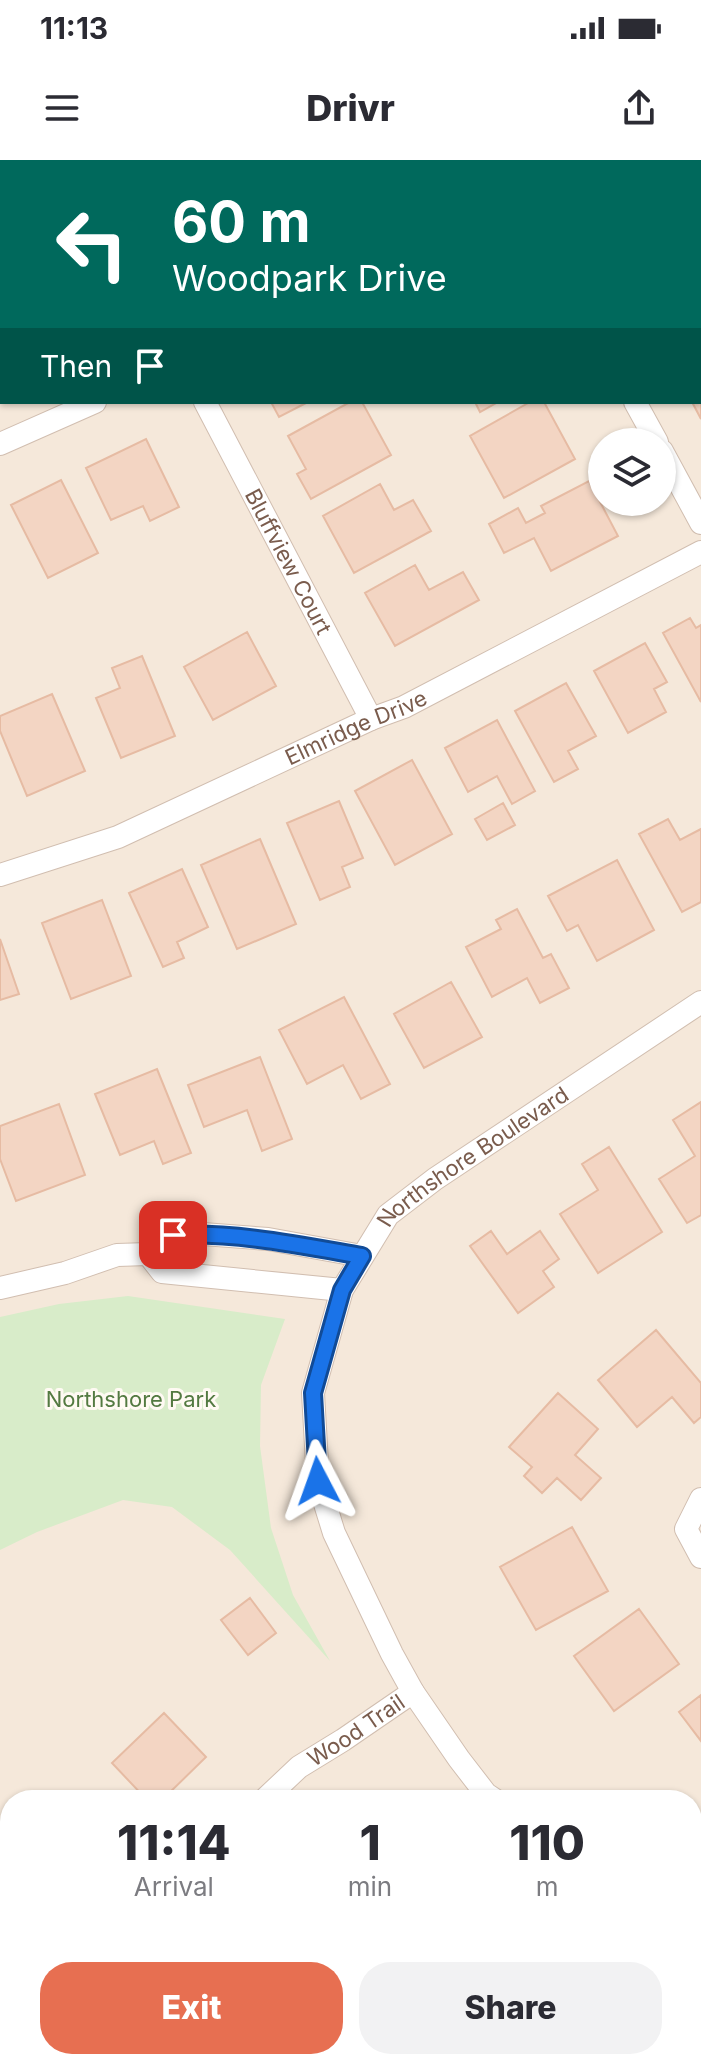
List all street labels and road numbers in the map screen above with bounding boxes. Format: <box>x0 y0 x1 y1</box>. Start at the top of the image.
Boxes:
street label: Bluffview Court <box>240 484 337 639</box>
street label: Elmridge Drive <box>281 684 431 770</box>
street label: Northshore Boulevard <box>371 1081 573 1231</box>
street label: Wood Trail <box>303 1689 410 1772</box>

